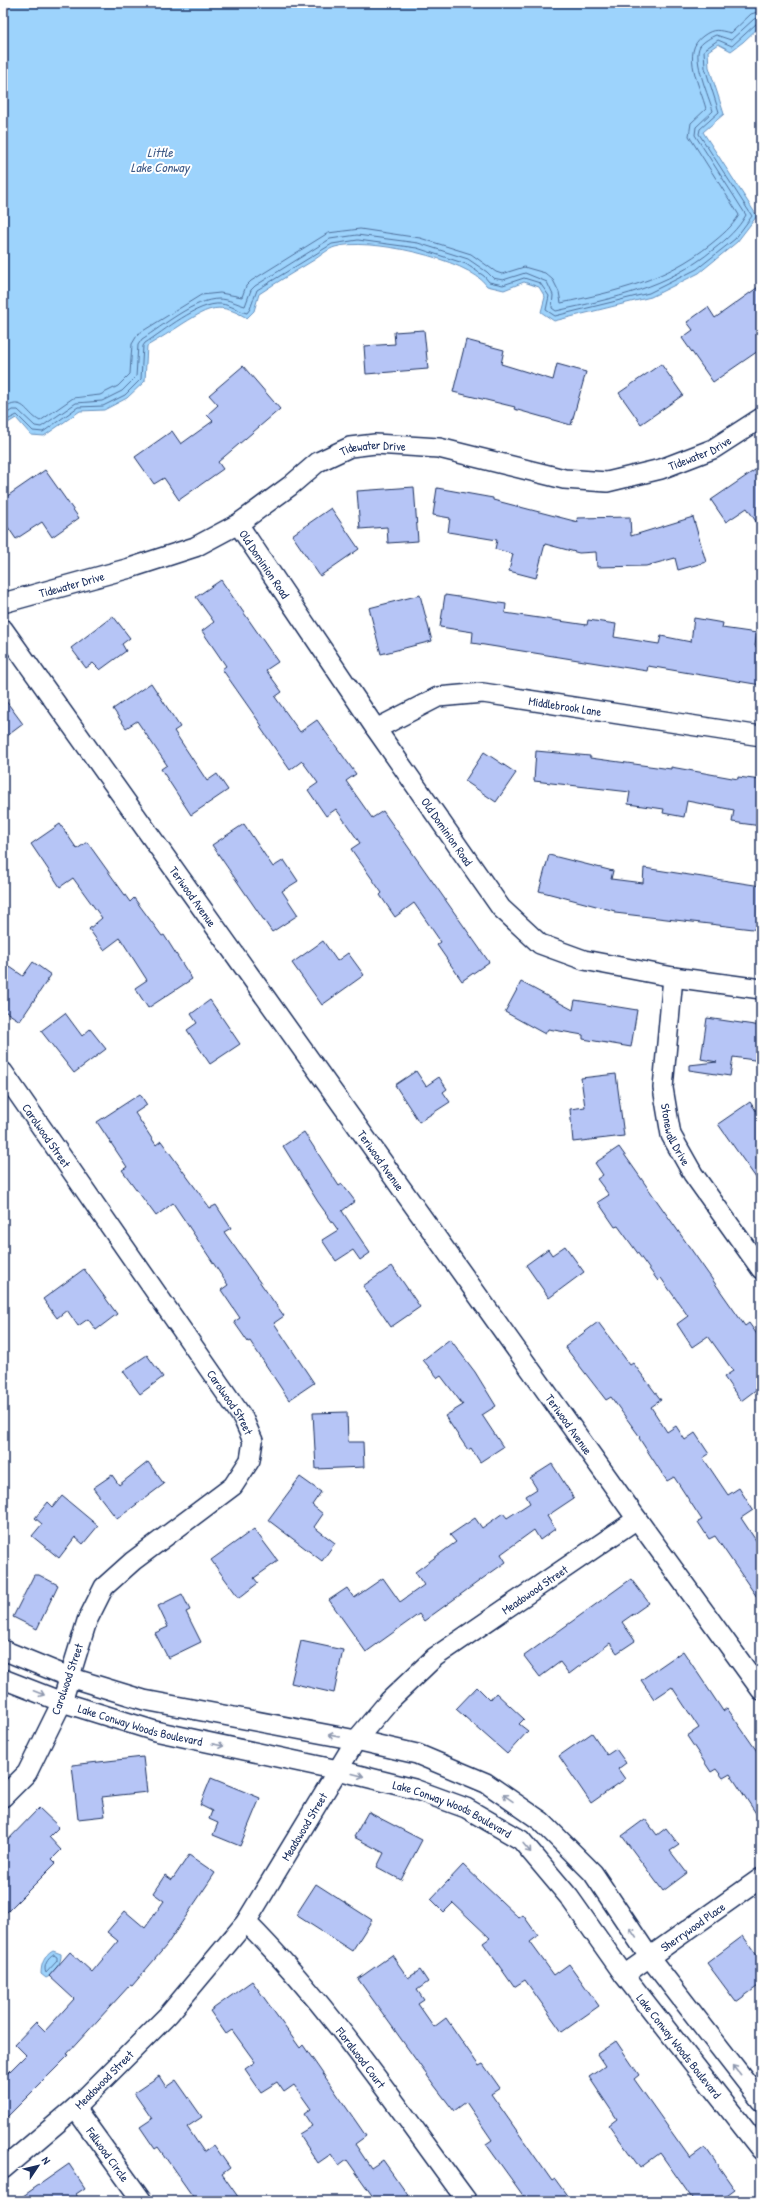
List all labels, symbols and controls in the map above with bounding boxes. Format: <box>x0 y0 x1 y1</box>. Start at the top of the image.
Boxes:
water label: Little Lake Conway <box>131 143 191 176</box>
street label: Tidewater Drive <box>666 431 734 474</box>
street label: Tidewater Drive <box>336 435 407 459</box>
street label: Old Dominion Road <box>236 526 294 602</box>
street label: Tidewater Drive <box>37 567 106 601</box>
street label: Middlebrook Lane <box>527 692 603 720</box>
street label: Old Dominion Road <box>418 794 477 869</box>
street label: Teriwood Avenue <box>166 862 221 930</box>
street label: Carolwood Street <box>19 1100 76 1171</box>
street label: Stonewall Drive <box>657 1102 695 1169</box>
street label: Teriwood Avenue <box>354 1126 409 1194</box>
street label: Carolwood Street <box>203 1366 258 1438</box>
street label: Teriwood Avenue <box>542 1390 597 1458</box>
street label: Meadowood Street <box>498 1560 572 1618</box>
street label: Carolwood Street <box>47 1640 87 1717</box>
one-way arrow <box>33 1690 45 1697</box>
street label: Lake Conway Woods Boulevard <box>76 1699 204 1749</box>
one-way arrow <box>328 1732 341 1740</box>
one-way arrow <box>211 1741 224 1749</box>
one-way arrow <box>352 1772 365 1780</box>
street label: Lake Conway Woods Boulevard <box>391 1776 515 1841</box>
street label: Meadowood Street <box>277 1788 331 1864</box>
one-way arrow <box>503 1794 514 1802</box>
one-way arrow <box>523 1842 532 1853</box>
street label: Sherrywood Place <box>657 1898 728 1955</box>
one-way arrow <box>629 1928 637 1939</box>
street label: Lake Conway Woods Boulevard <box>633 1990 726 2102</box>
street label: Floralwood Court <box>332 2022 391 2092</box>
street label: Meadowood Street <box>71 2045 138 2112</box>
one-way arrow <box>733 2064 741 2075</box>
street label: Fallwood Circle <box>82 2123 134 2185</box>
north arrow <box>18 2146 58 2186</box>
text: N <box>39 2154 54 2167</box>

